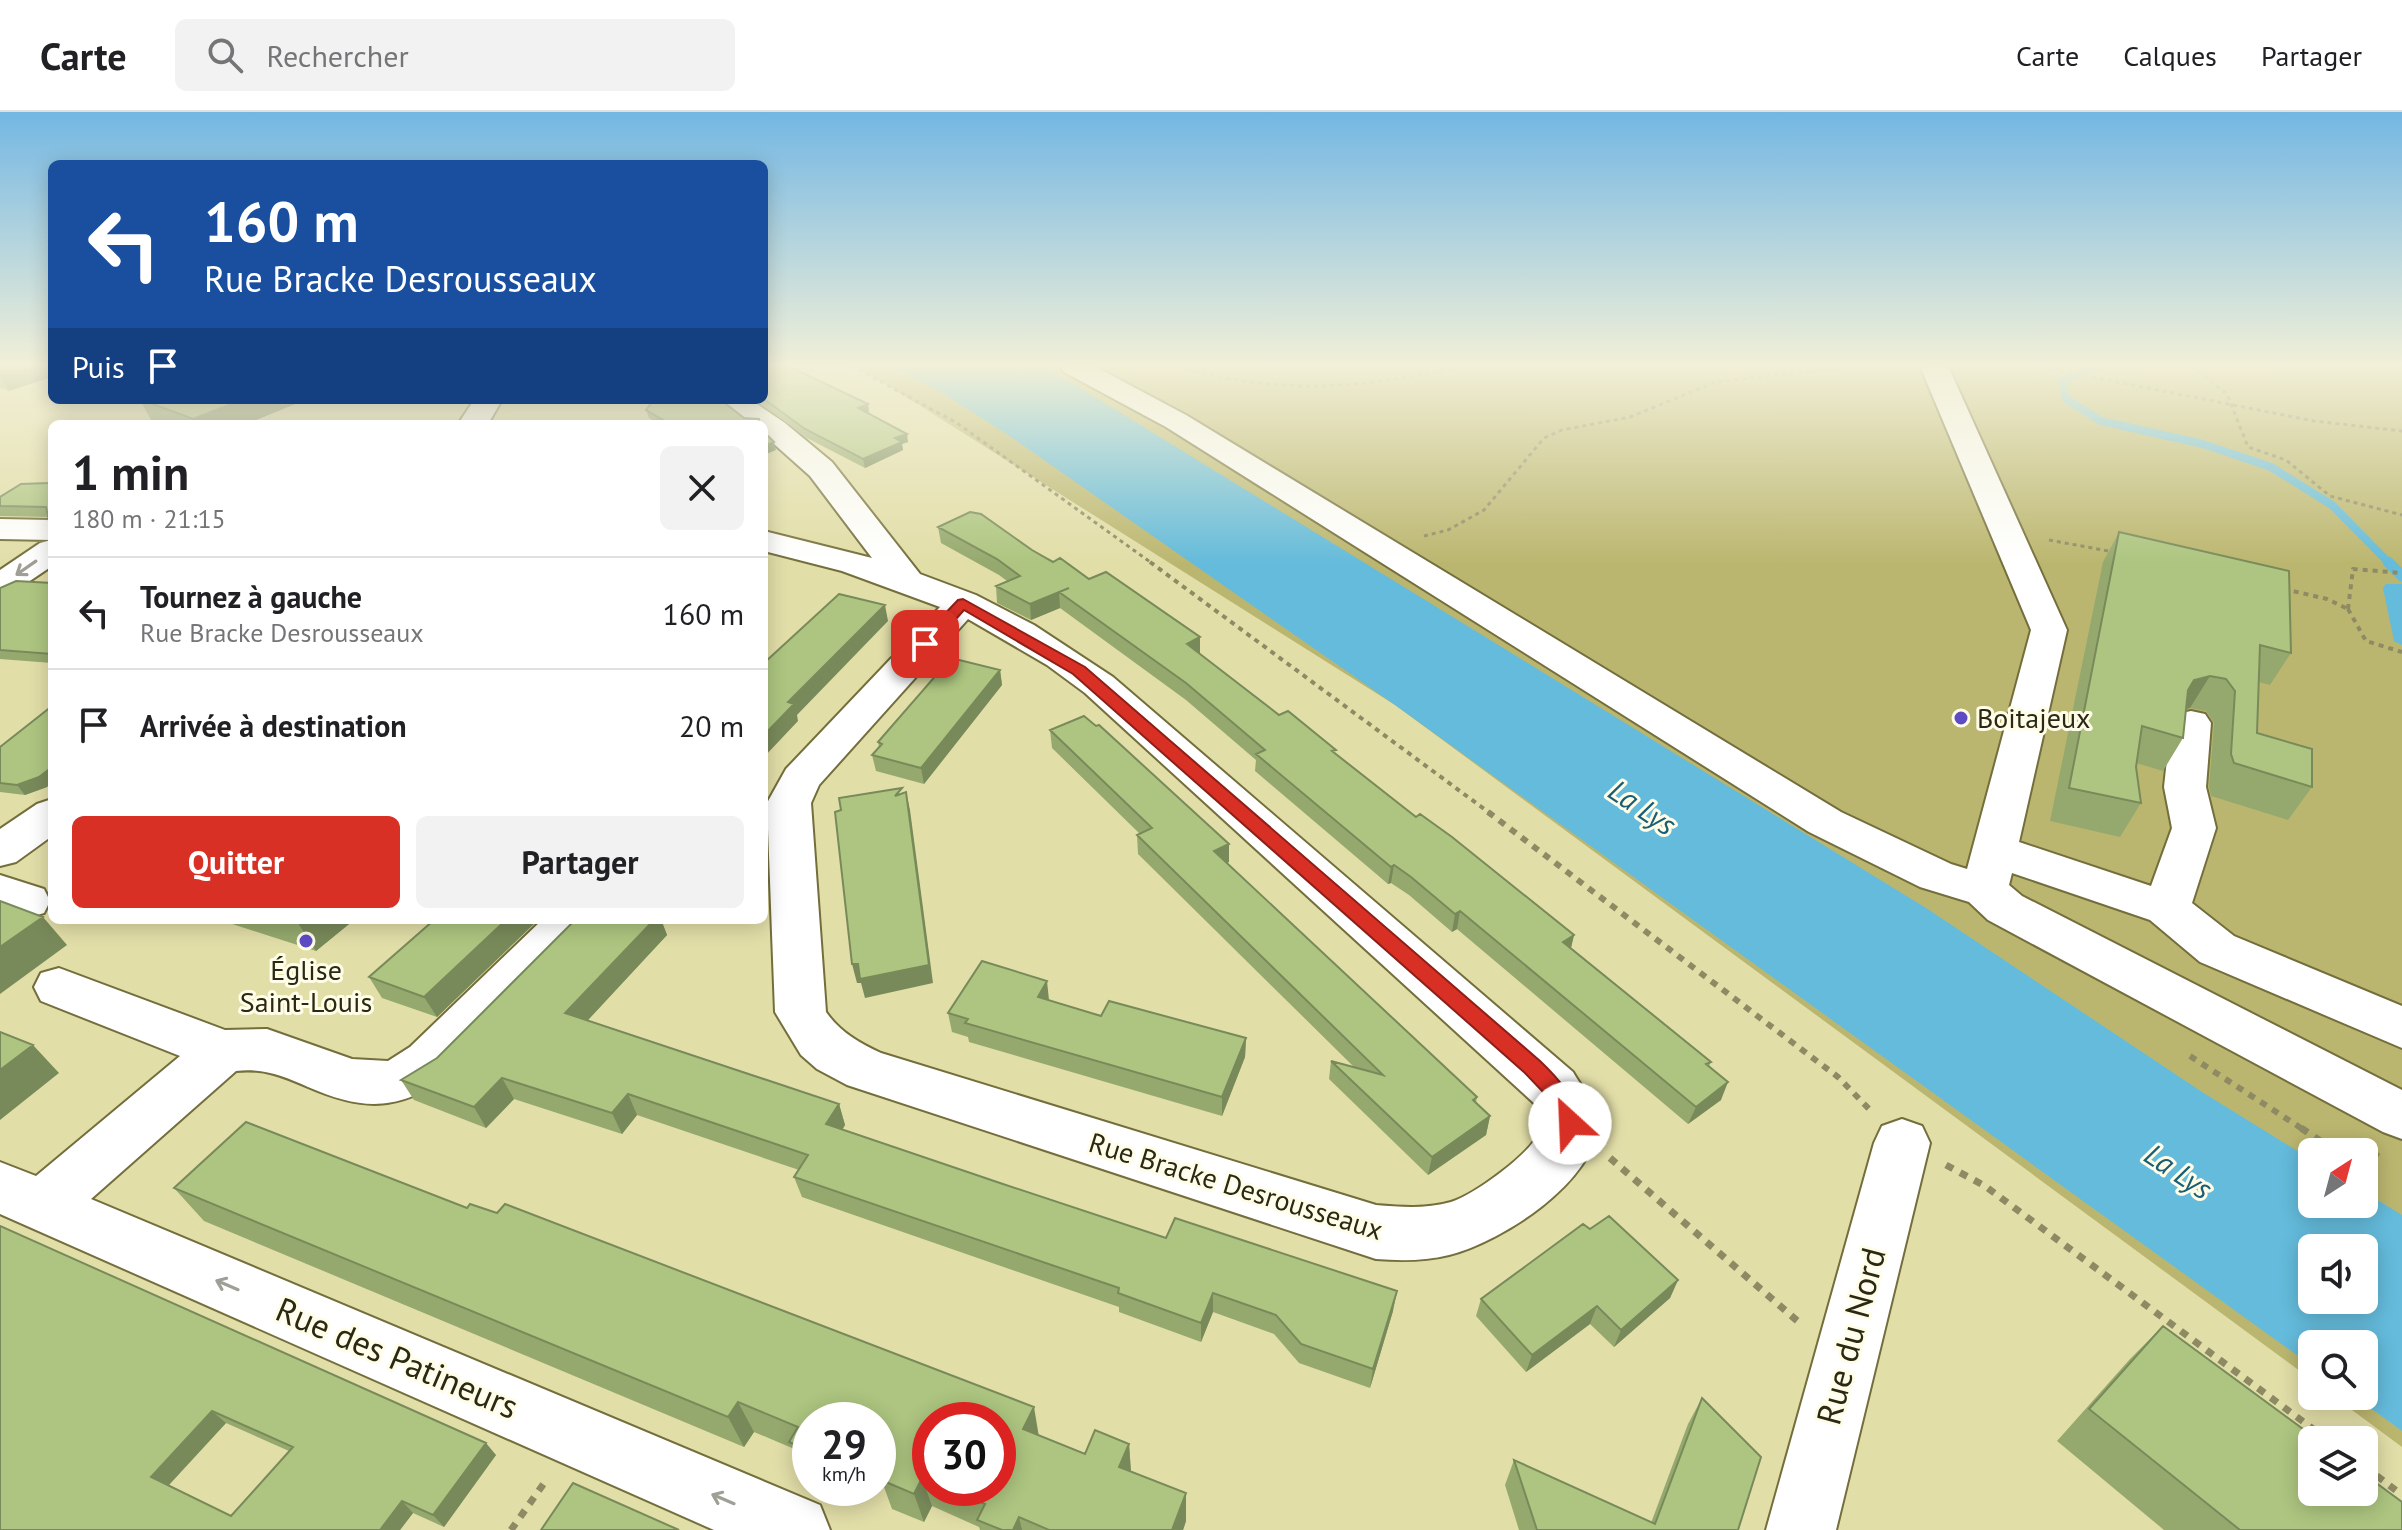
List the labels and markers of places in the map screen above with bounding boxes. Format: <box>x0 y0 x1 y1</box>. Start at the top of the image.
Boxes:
pin <box>891 610 959 678</box>
place label: Boitajeux <box>1977 699 2090 736</box>
marker: Boitajeux <box>1952 709 1970 727</box>
marker: Église Saint-Louis <box>297 932 315 950</box>
place label: Église Saint-Louis <box>240 951 372 1020</box>

